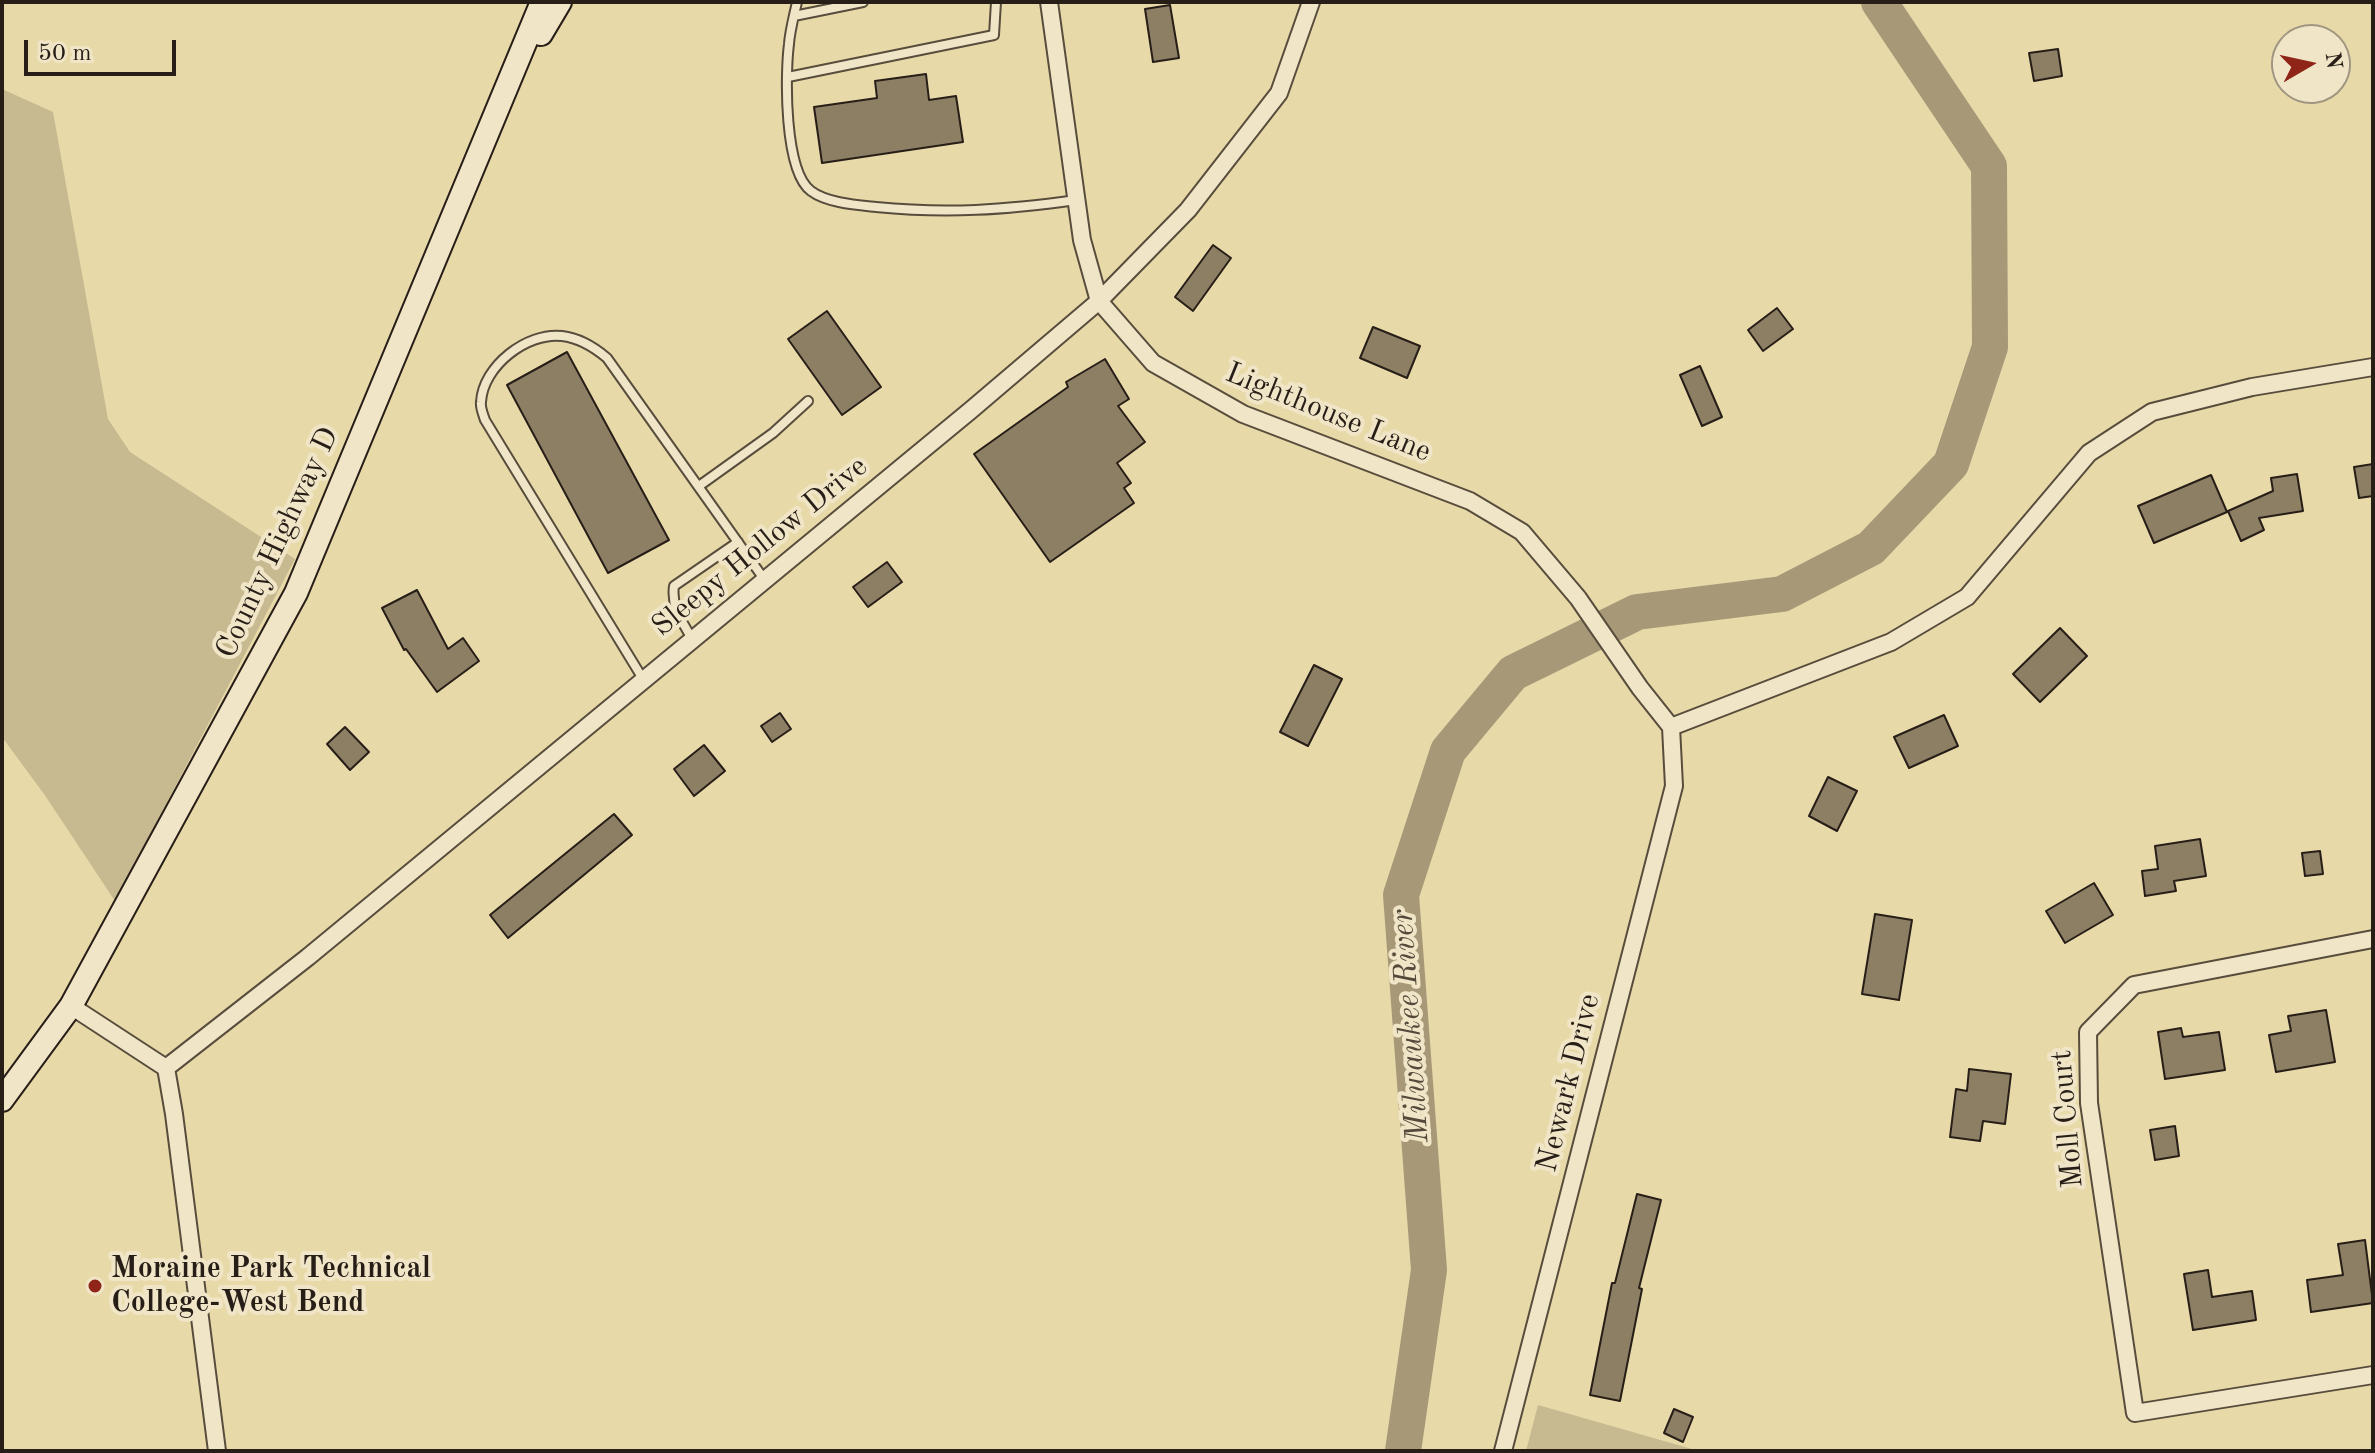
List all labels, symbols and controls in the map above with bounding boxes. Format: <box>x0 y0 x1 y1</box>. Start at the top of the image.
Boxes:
scale bar <box>28 24 180 74</box>
north arrow <box>2271 24 2351 104</box>
text: 50 m <box>38 42 92 66</box>
text: N <box>2321 51 2345 71</box>
street label: Lighthouse Lane <box>1220 355 1436 471</box>
street label: County Highway D <box>209 422 347 664</box>
street label: Sleepy Hollow Drive <box>645 449 875 645</box>
water label: Milwaukee River <box>1384 908 1438 1144</box>
street label: Newark Drive <box>1529 990 1609 1176</box>
street label: Moll Court <box>2044 1048 2092 1190</box>
place label: Moraine Park Technical College-West Bend <box>111 1251 431 1322</box>
marker: Moraine Park Technical College-West Bend <box>86 1277 104 1295</box>

